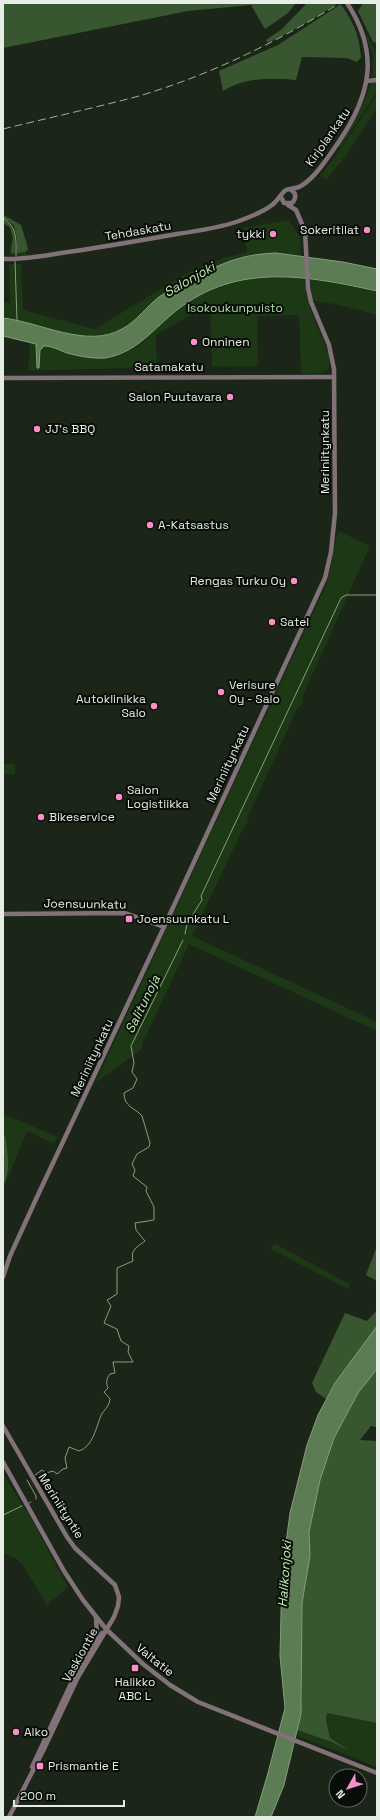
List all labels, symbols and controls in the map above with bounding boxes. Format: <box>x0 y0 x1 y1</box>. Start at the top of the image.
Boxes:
street label: Kirjolankatu <box>302 105 354 169</box>
street label: Tehdaskatu <box>104 217 172 245</box>
place label: Sokeritilat <box>300 222 359 238</box>
marker: Sokeritilat <box>362 225 372 235</box>
place label: tykki <box>236 226 265 242</box>
marker: tykki <box>268 229 278 239</box>
water label: Salonjoki <box>161 257 219 301</box>
park label: Isokoukunpuisto <box>187 300 283 316</box>
place label: Onninen <box>202 334 250 350</box>
marker: Onninen <box>189 337 199 347</box>
street label: Satamakatu <box>134 359 204 375</box>
place label: Salon Puutavara <box>129 389 222 405</box>
marker: Salon Puutavara <box>225 392 235 402</box>
street label: Meriniitynkatu <box>317 410 333 494</box>
place label: JJ's BBQ <box>45 421 95 437</box>
marker: JJ's BBQ <box>32 424 42 434</box>
place label: A-Katsastus <box>158 517 229 533</box>
marker: A-Katsastus <box>145 520 155 530</box>
place label: Rengas Turku Oy <box>190 573 286 589</box>
marker: Rengas Turku Oy <box>289 576 299 586</box>
place label: Satel <box>280 614 309 630</box>
marker: Satel <box>267 617 277 627</box>
place label: Verisure Oy - Salo <box>229 677 280 707</box>
marker: Verisure Oy - Salo <box>216 687 226 697</box>
place label: Autoklinikka Salo <box>76 691 146 721</box>
marker: Autoklinikka Salo <box>149 701 159 711</box>
street label: Meriniitynkatu <box>203 723 253 805</box>
place label: Salon Logistiikka <box>127 782 189 812</box>
marker: Salon Logistiikka <box>114 792 124 802</box>
place label: Bikeservice <box>49 809 115 825</box>
marker: Bikeservice <box>36 812 46 822</box>
street label: Joensuunkatu <box>43 895 127 913</box>
place label: Joensuunkatu L <box>137 911 230 927</box>
marker: Joensuunkatu L <box>124 914 134 924</box>
water label: Salitunoja <box>121 972 164 1036</box>
street label: Meriniitynkatu <box>67 1017 117 1099</box>
street label: Meriniityntie <box>35 1470 87 1542</box>
water label: Halikonjoki <box>274 1538 295 1608</box>
street label: Vaskiontie <box>59 1625 101 1685</box>
street label: Valtatie <box>133 1640 177 1680</box>
marker: Halikko ABC L <box>130 1663 140 1673</box>
place label: Halikko ABC L <box>115 1674 155 1704</box>
place label: Alko <box>24 1724 48 1740</box>
marker: Alko <box>11 1727 21 1737</box>
place label: Prismantie E <box>48 1758 119 1774</box>
marker: Prismantie E <box>35 1761 45 1771</box>
north arrow <box>328 1768 368 1808</box>
scale bar <box>14 1782 124 1808</box>
text: N <box>332 1787 348 1802</box>
text: 200 m <box>20 1788 56 1804</box>

